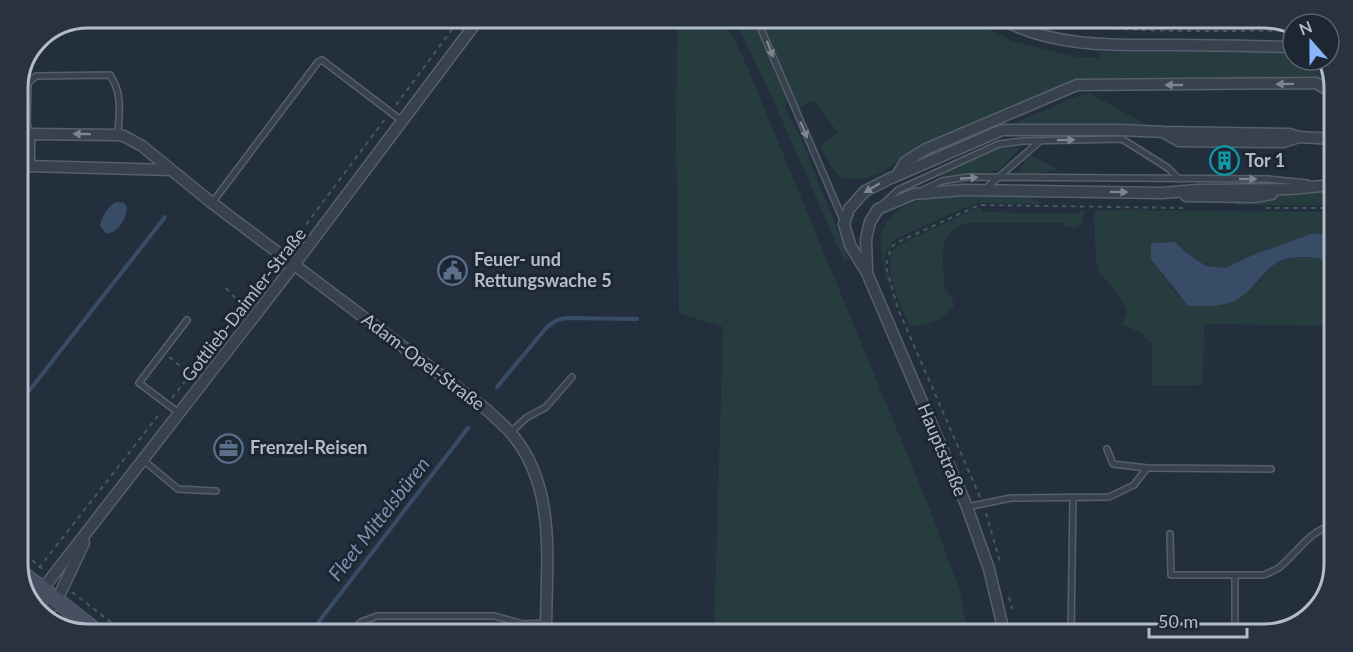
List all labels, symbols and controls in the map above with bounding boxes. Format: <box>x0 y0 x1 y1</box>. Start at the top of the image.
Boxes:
north arrow <box>1281 12 1341 72</box>
text: N <box>1296 16 1315 39</box>
one-way arrow <box>766 40 775 58</box>
one-way arrow <box>1276 79 1295 89</box>
one-way arrow <box>1165 80 1184 90</box>
one-way arrow <box>800 121 809 139</box>
one-way arrow <box>72 129 91 139</box>
one-way arrow <box>1057 136 1076 145</box>
building icon: Tor 1 <box>1208 145 1240 177</box>
place label: Tor 1 <box>1245 149 1285 171</box>
one-way arrow <box>960 173 979 182</box>
one-way arrow <box>1238 174 1257 184</box>
one-way arrow <box>863 183 880 193</box>
one-way arrow <box>1109 187 1128 197</box>
street label: Gottlieb-Daimler-Straße <box>176 223 310 386</box>
place label: Feuer- und Rettungswache 5 <box>474 248 612 291</box>
public building icon: Feuer- und Rettungswache 5 <box>437 254 469 286</box>
street label: Adam-Opel-Straße <box>358 308 489 415</box>
street label: Hauptstraße <box>914 400 972 499</box>
office icon: Frenzel-Reisen <box>213 432 245 464</box>
place label: Frenzel-Reisen <box>250 436 367 458</box>
water label: Fleet Mittelsbüren <box>323 452 434 585</box>
scale bar <box>1149 601 1246 639</box>
text: 50 m <box>1158 610 1198 632</box>

